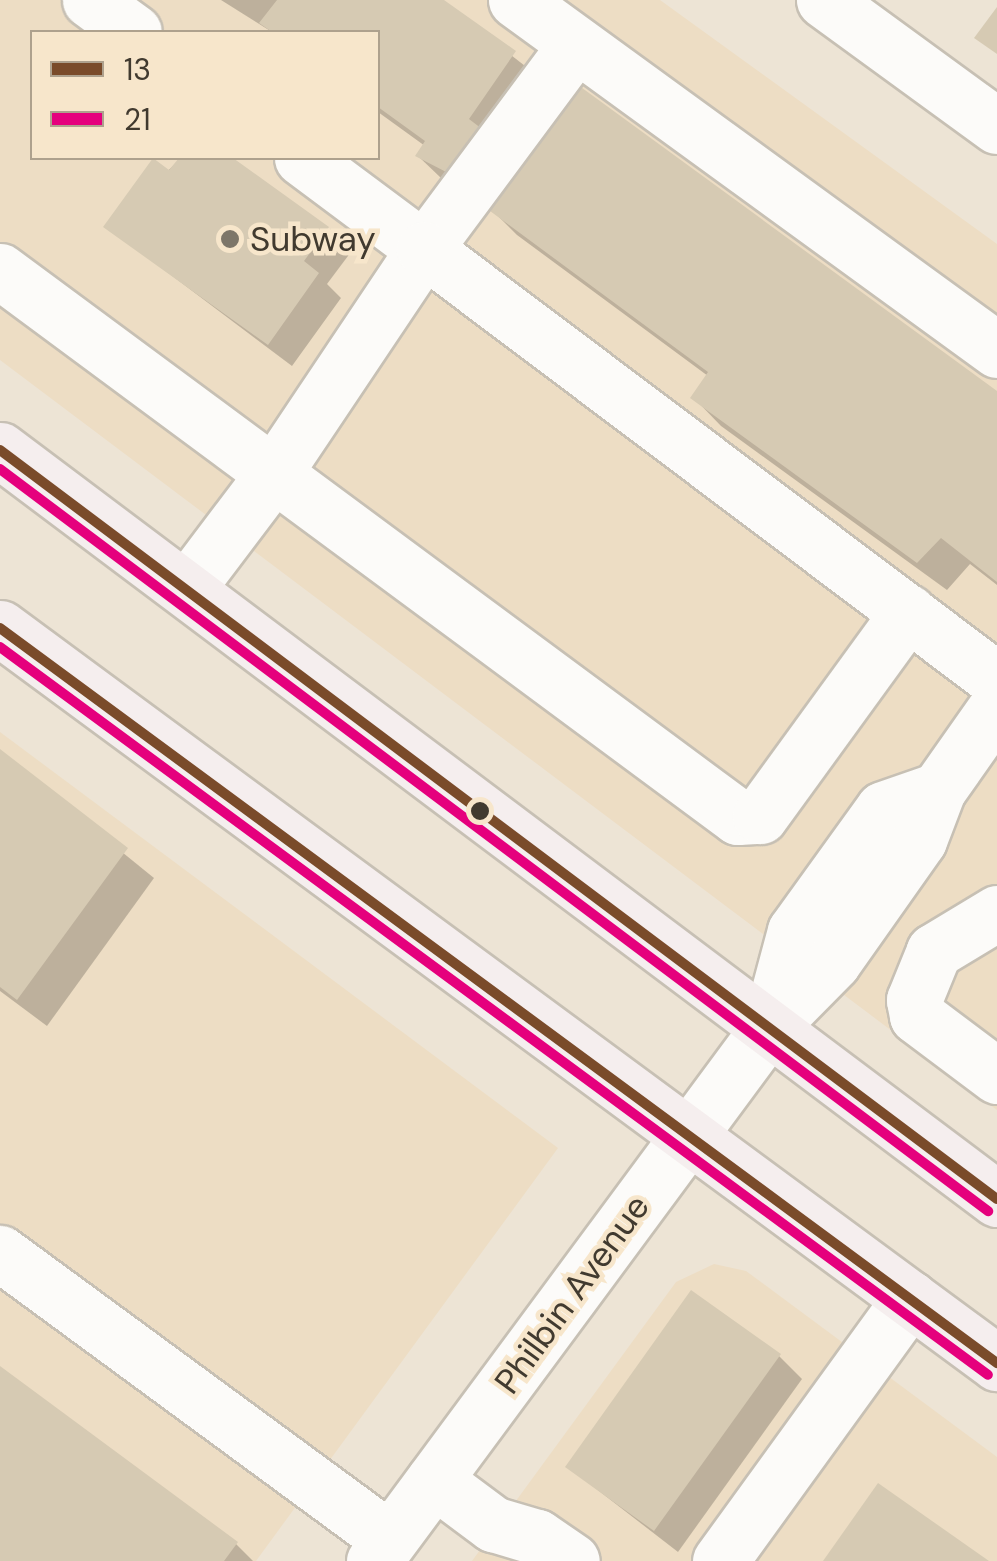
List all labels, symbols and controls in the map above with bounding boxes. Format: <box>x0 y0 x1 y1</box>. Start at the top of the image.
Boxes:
legend <box>30 30 380 160</box>
text: 13 <box>124 50 151 89</box>
text: 21 <box>124 100 151 139</box>
place label: Subway <box>250 218 376 260</box>
marker: Subway <box>219 228 241 250</box>
unlabelled marker <box>470 801 490 821</box>
street label: Philbin Avenue <box>486 1186 658 1402</box>

